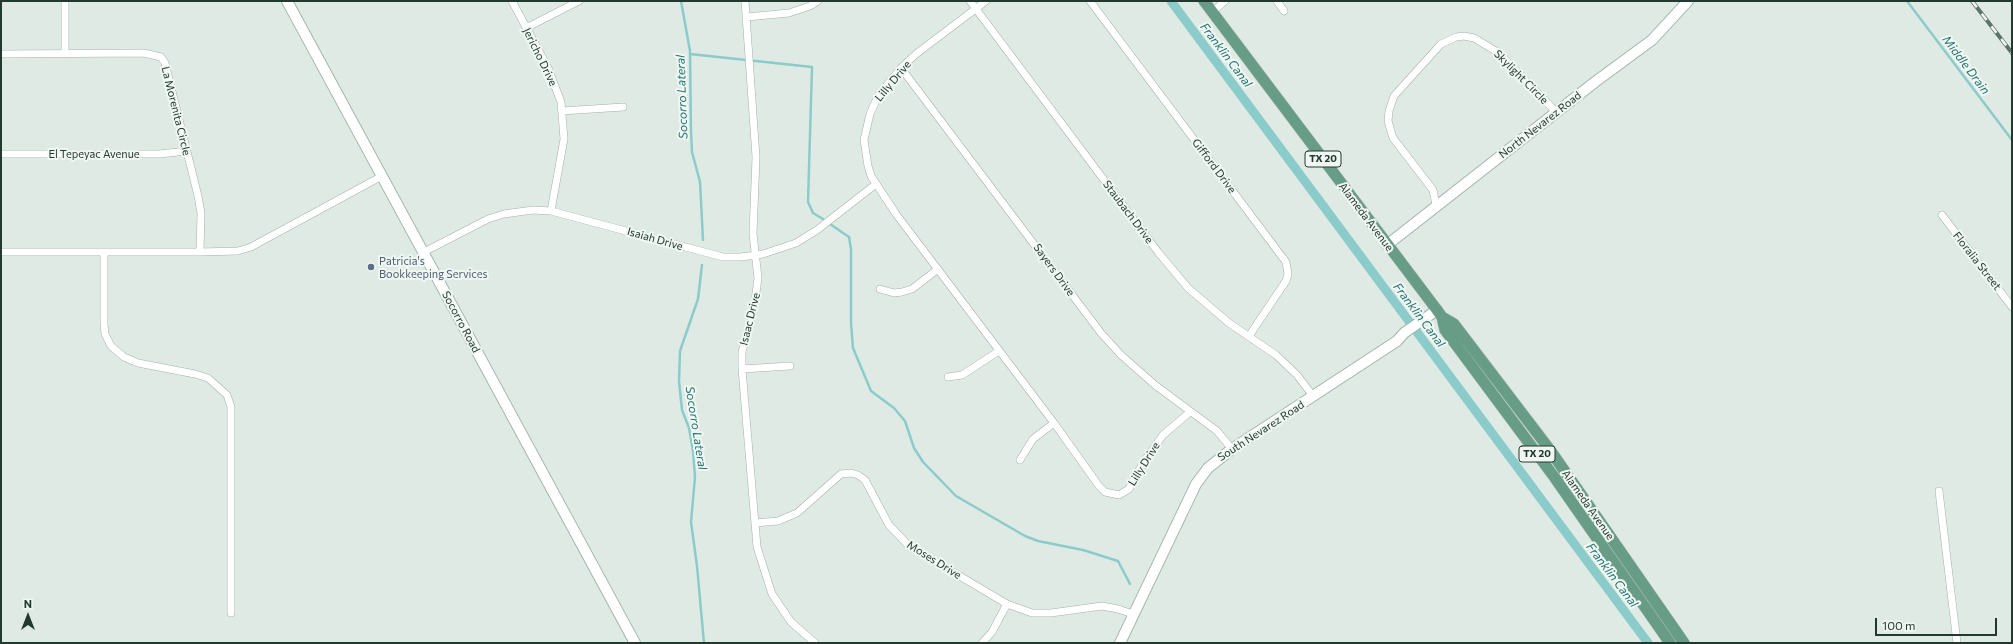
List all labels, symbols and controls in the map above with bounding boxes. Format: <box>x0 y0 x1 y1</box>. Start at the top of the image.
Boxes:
water label: Franklin Canal <box>1197 20 1255 90</box>
street label: Jericho Drive <box>520 26 560 88</box>
water label: Middle Drain <box>1939 33 1993 97</box>
street label: Skylight Circle <box>1491 47 1551 107</box>
water label: Socorro Lateral <box>673 55 691 139</box>
street label: Lilly Drive <box>872 58 914 104</box>
street label: La Morenita Circle <box>159 65 193 157</box>
street label: North Nevarez Road <box>1496 89 1584 161</box>
street label: Gifford Drive <box>1189 136 1239 196</box>
street label: El Tepeyac Avenue <box>48 147 140 161</box>
road number: TX 20 <box>1305 151 1341 167</box>
street label: Staubach Drive <box>1100 178 1156 246</box>
street label: Alameda Avenue <box>1336 180 1396 254</box>
street label: Isaiah Drive <box>626 225 684 253</box>
street label: Floralia Street <box>1950 229 2004 293</box>
street label: Sayers Drive <box>1031 241 1077 299</box>
place label: Patricia's Bookkeeping Services <box>379 254 488 280</box>
marker: Patricia's Bookkeeping Services <box>366 262 376 272</box>
water label: Franklin Canal <box>1390 280 1448 350</box>
street label: Socorro Road <box>439 289 483 355</box>
street label: Isaac Drive <box>737 291 763 347</box>
water label: Socorro Lateral <box>682 385 710 471</box>
street label: South Nevarez Road <box>1215 398 1307 464</box>
street label: Lilly Drive <box>1125 440 1163 488</box>
road number: TX 20 <box>1519 446 1555 462</box>
street label: Alameda Avenue <box>1559 467 1617 543</box>
street label: Moses Drive <box>904 538 964 582</box>
water label: Franklin Canal <box>1583 540 1641 610</box>
north arrow <box>8 596 48 636</box>
text: N <box>24 597 32 610</box>
scale bar <box>1877 610 1999 636</box>
text: 100 m <box>1882 618 1916 632</box>

